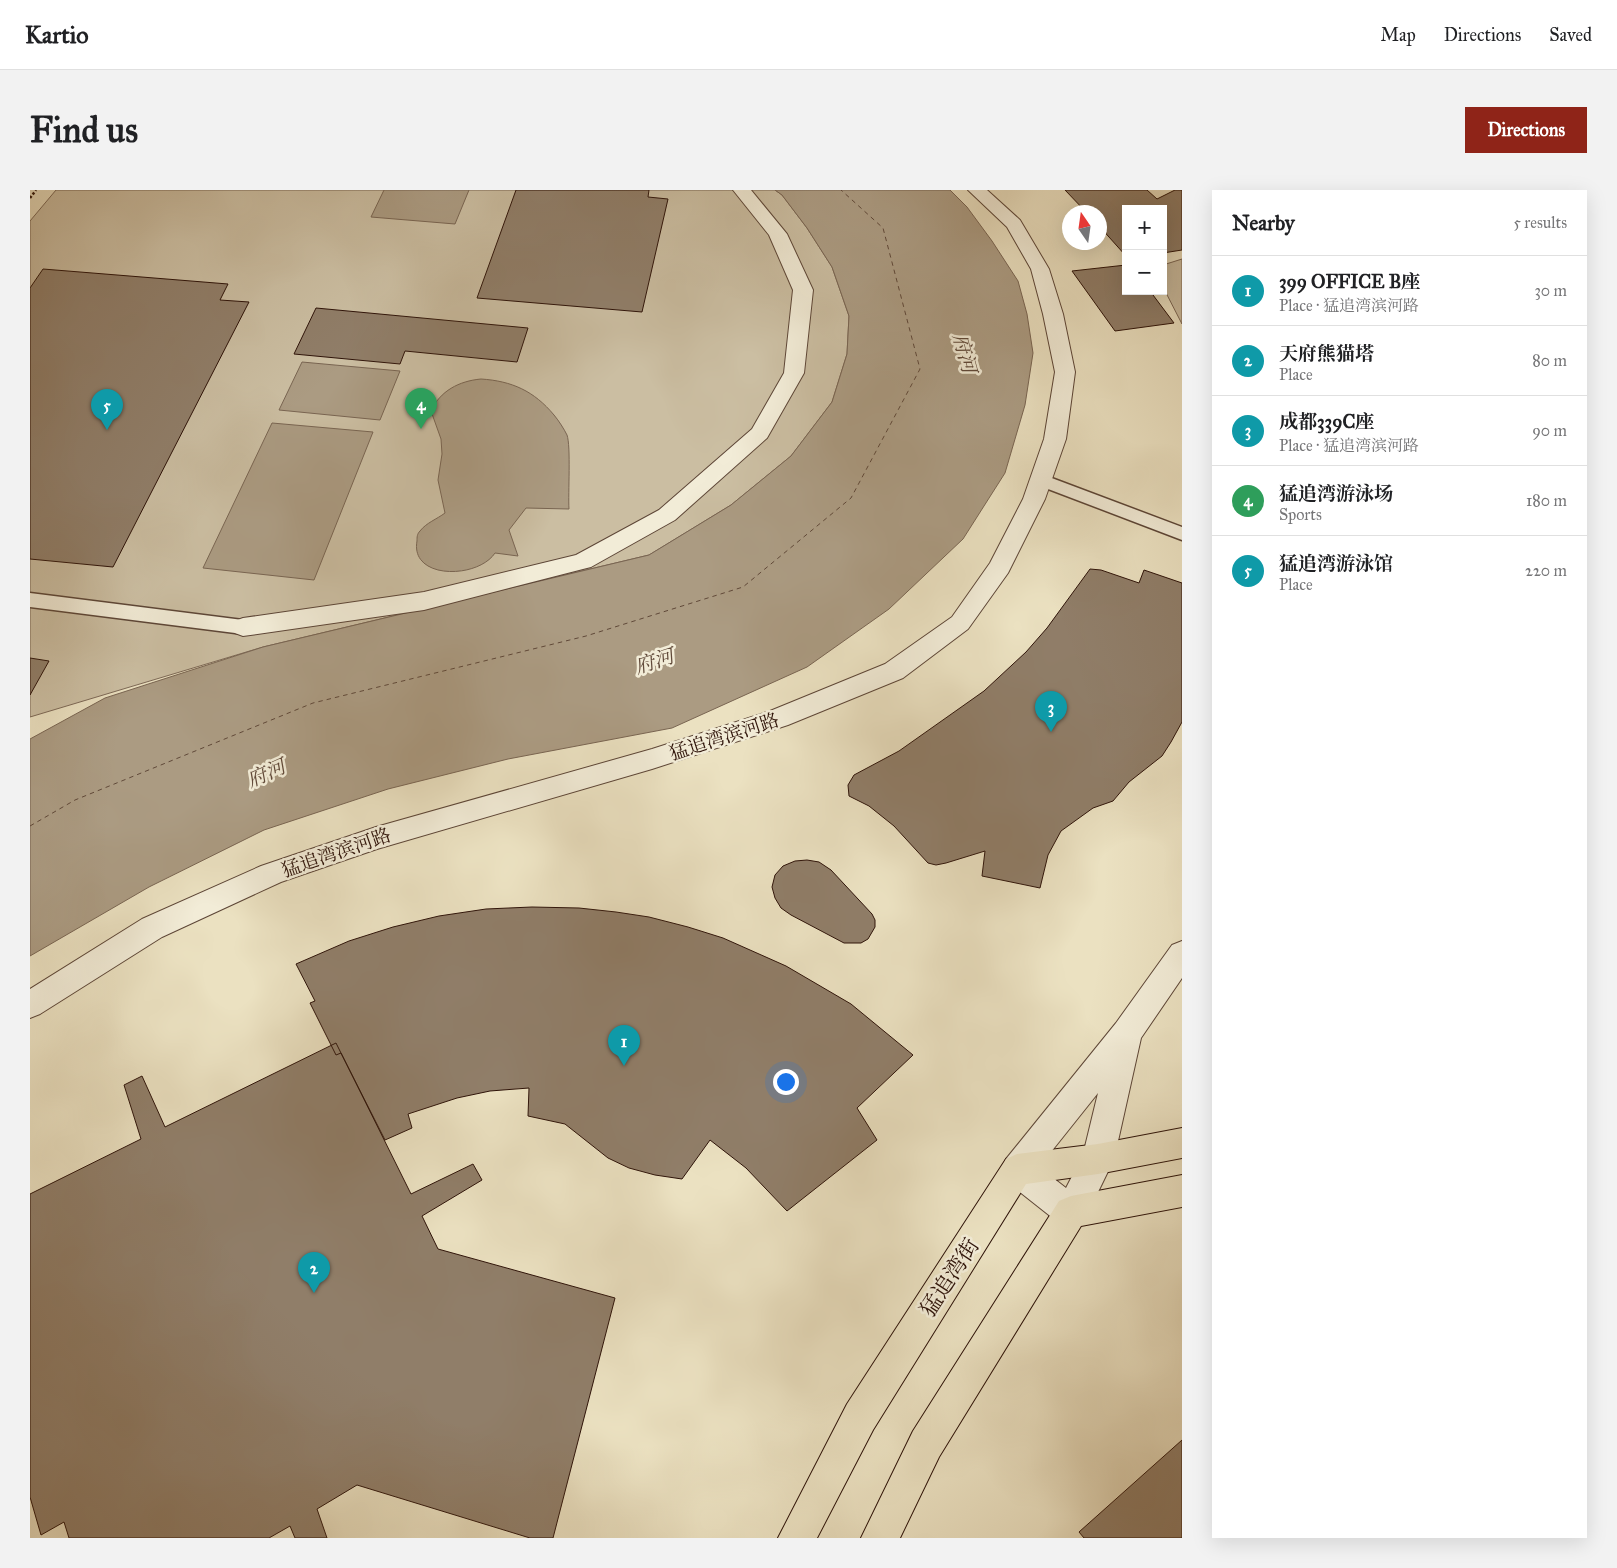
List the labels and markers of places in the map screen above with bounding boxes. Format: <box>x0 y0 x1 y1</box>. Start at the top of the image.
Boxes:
pin: 4 <box>405 388 437 429</box>
pin: 5 <box>91 389 123 430</box>
pin: 3 <box>1035 691 1067 732</box>
pin: 1 <box>608 1025 640 1066</box>
pin: 2 <box>298 1252 330 1293</box>

